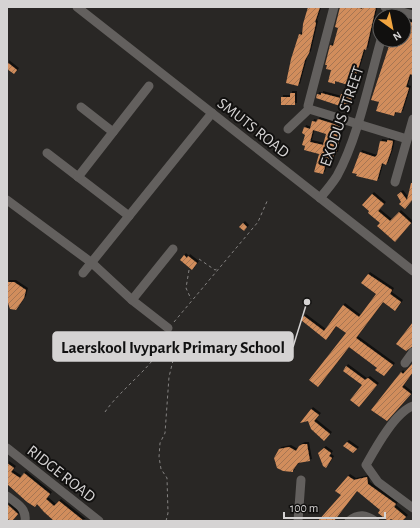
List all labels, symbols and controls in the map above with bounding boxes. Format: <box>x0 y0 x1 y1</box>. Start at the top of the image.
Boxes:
north arrow <box>372 8 412 48</box>
text: N <box>391 29 403 43</box>
street label: EXODUS STREET <box>317 64 367 169</box>
street label: SMUTS ROAD <box>214 95 292 161</box>
callout: Laerskool Ivypark Primary School <box>53 332 293 361</box>
text: Laerskool Ivypark Primary School <box>61 339 285 357</box>
street label: RIDGE ROAD <box>24 442 99 505</box>
scale bar <box>284 494 385 520</box>
text: 100 m <box>290 502 318 514</box>

